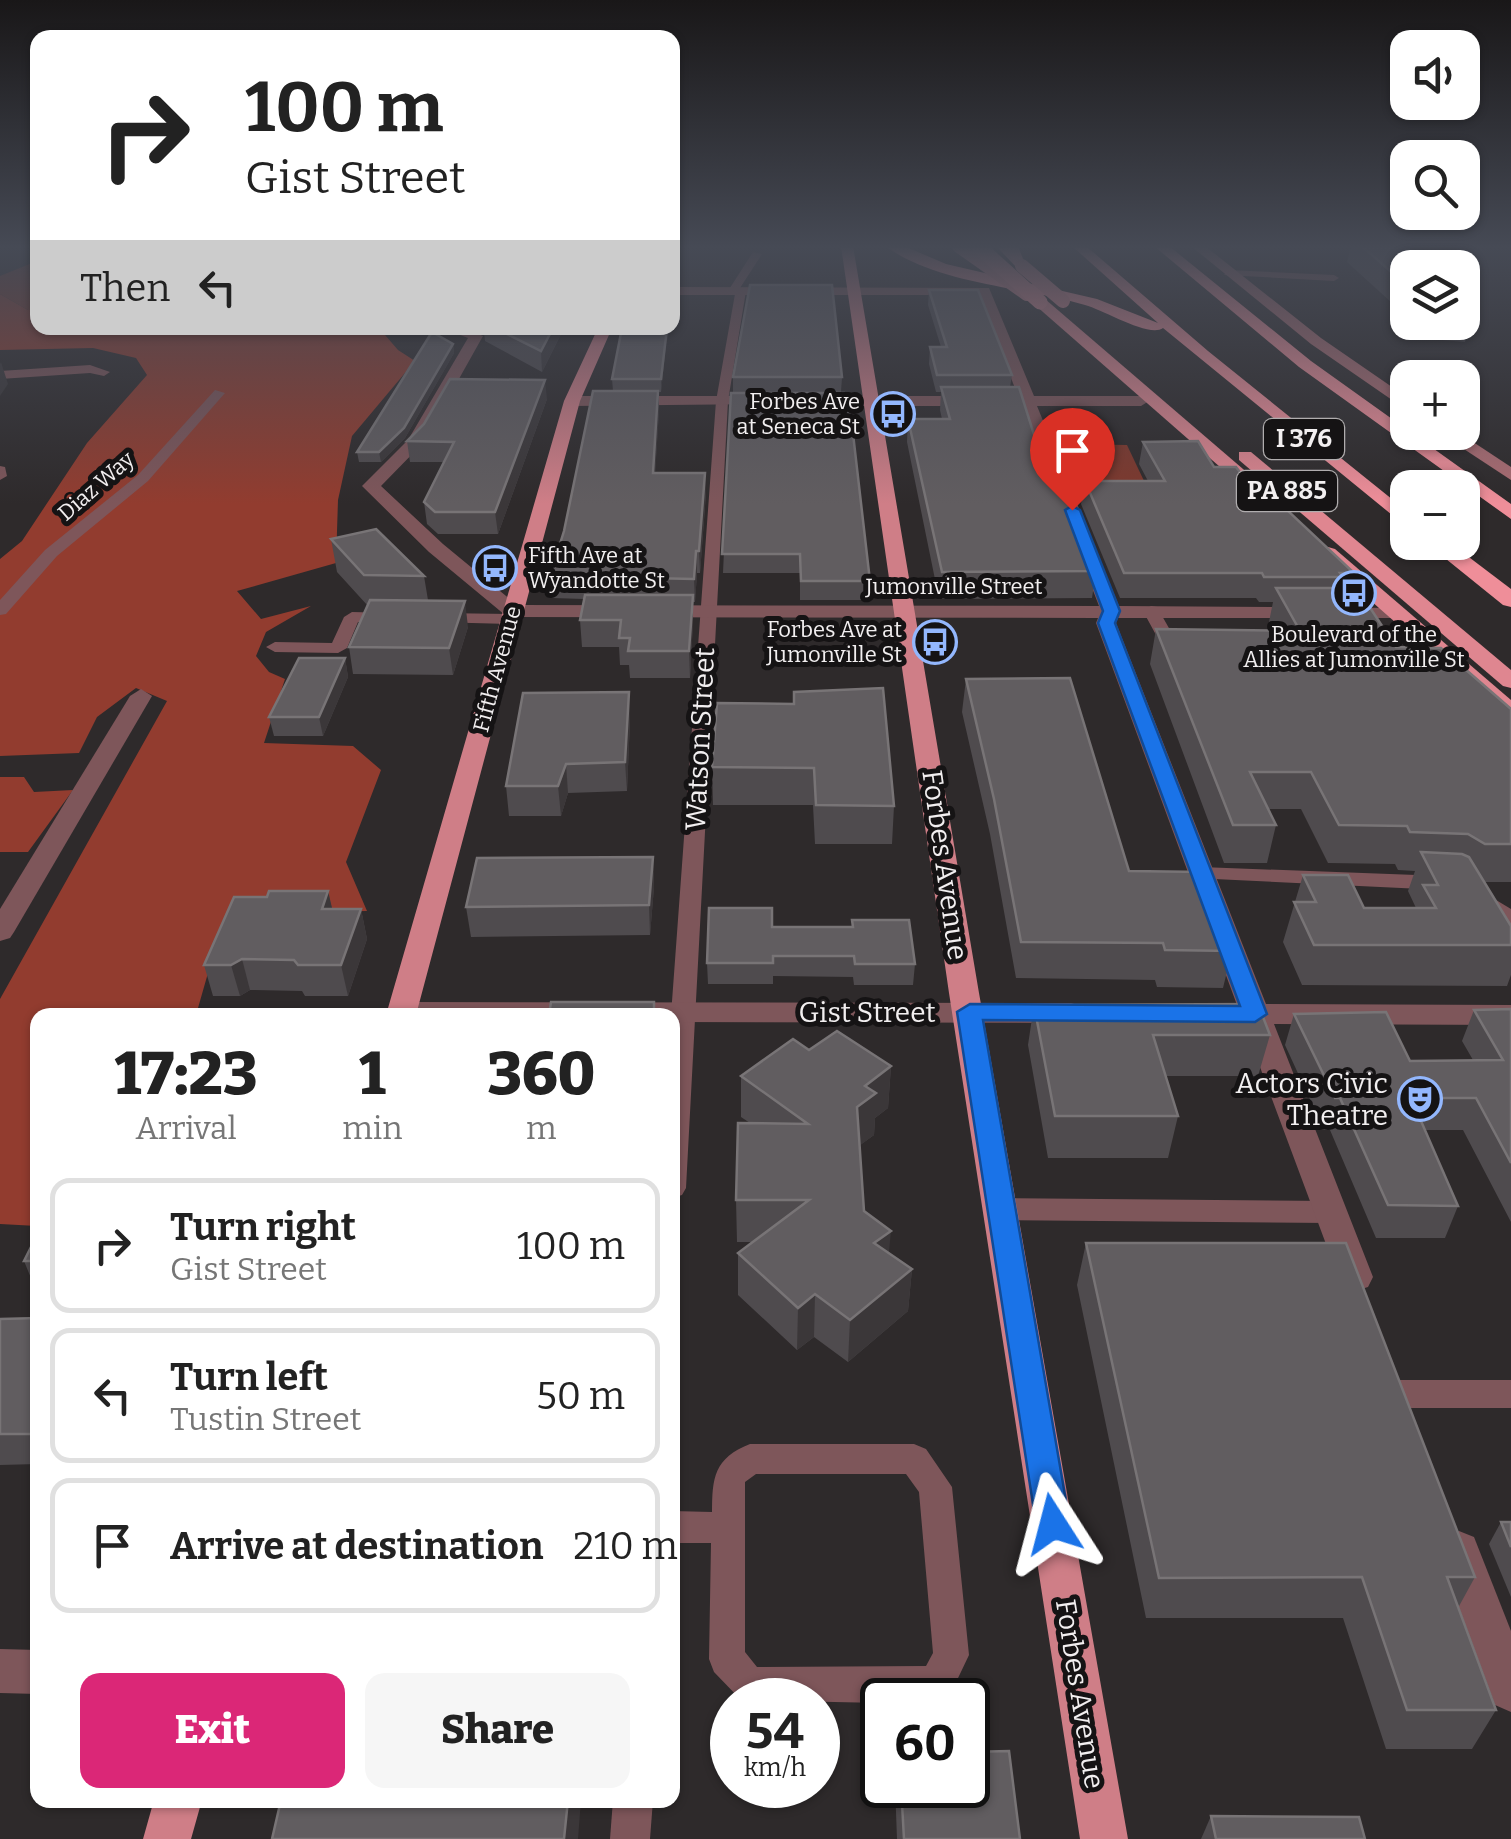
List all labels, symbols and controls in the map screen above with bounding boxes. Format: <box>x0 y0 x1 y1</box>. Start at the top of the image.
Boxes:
map controls <box>1390 30 1480 560</box>
button: sound <box>1390 30 1480 120</box>
text: 100 m <box>245 66 444 150</box>
icon: right <box>80 70 210 200</box>
button: search <box>1390 140 1480 230</box>
text: Gist Street <box>245 151 465 205</box>
button: layers <box>1390 250 1480 340</box>
icon: left <box>190 260 245 315</box>
text: Then <box>80 265 170 311</box>
button: + <box>1390 360 1480 450</box>
place label: Forbes Ave at Seneca St <box>737 388 860 440</box>
bus stop icon: Forbes Ave at Seneca St <box>870 391 916 437</box>
pin <box>1030 408 1115 511</box>
road number: I 376 <box>1264 419 1344 459</box>
icon: arrive <box>1045 423 1100 478</box>
street label: Diaz Way <box>52 445 140 527</box>
button: − <box>1390 470 1480 560</box>
road number: PA 885 <box>1237 471 1337 511</box>
place label: Fifth Ave at Wyandotte St <box>528 542 665 594</box>
bus stop icon: Fifth Ave at Wyandotte St <box>472 545 518 591</box>
bus stop icon: Boulevard of the Allies at Jumonville St <box>1331 570 1377 616</box>
street label: Jumonville Street <box>865 573 1042 600</box>
street label: Fifth Avenue <box>467 603 527 735</box>
place label: Forbes Ave at Jumonville St <box>765 616 902 668</box>
bus stop icon: Forbes Ave at Jumonville St <box>912 619 958 665</box>
place label: Boulevard of the Allies at Jumonville St <box>1243 621 1465 673</box>
street label: Watson Street <box>679 647 721 831</box>
street label: Forbes Avenue <box>915 768 975 962</box>
street label: Gist Street <box>798 996 936 1029</box>
text: 17:23 <box>115 1038 258 1110</box>
text: 1 <box>359 1038 386 1110</box>
text: 360 <box>487 1038 595 1110</box>
place label: Actors Civic Theatre <box>1236 1067 1388 1132</box>
theatre icon: Actors Civic Theatre <box>1397 1076 1443 1122</box>
text: Arrival <box>135 1109 237 1147</box>
text: min <box>342 1109 403 1147</box>
text: m <box>526 1109 557 1147</box>
text: Turn right <box>170 1204 356 1250</box>
icon: right <box>85 1218 140 1273</box>
text: 100 m <box>517 1223 625 1269</box>
text: Gist Street <box>170 1250 327 1288</box>
text: Turn left <box>170 1354 328 1400</box>
icon: left <box>85 1368 140 1423</box>
text: 50 m <box>536 1373 625 1419</box>
text: Tustin Street <box>170 1400 361 1438</box>
position arrow <box>1001 1472 1105 1576</box>
icon: arrive <box>85 1518 140 1573</box>
text: Arrive at destination <box>170 1523 543 1569</box>
text: 210 m <box>573 1523 678 1569</box>
street label: Forbes Avenue <box>1049 1597 1111 1791</box>
button: Exit <box>80 1673 345 1788</box>
button: Share <box>365 1673 630 1788</box>
speed limit sign: 60 <box>860 1678 990 1808</box>
text: 54 <box>746 1701 804 1761</box>
text: km/h <box>744 1753 806 1783</box>

